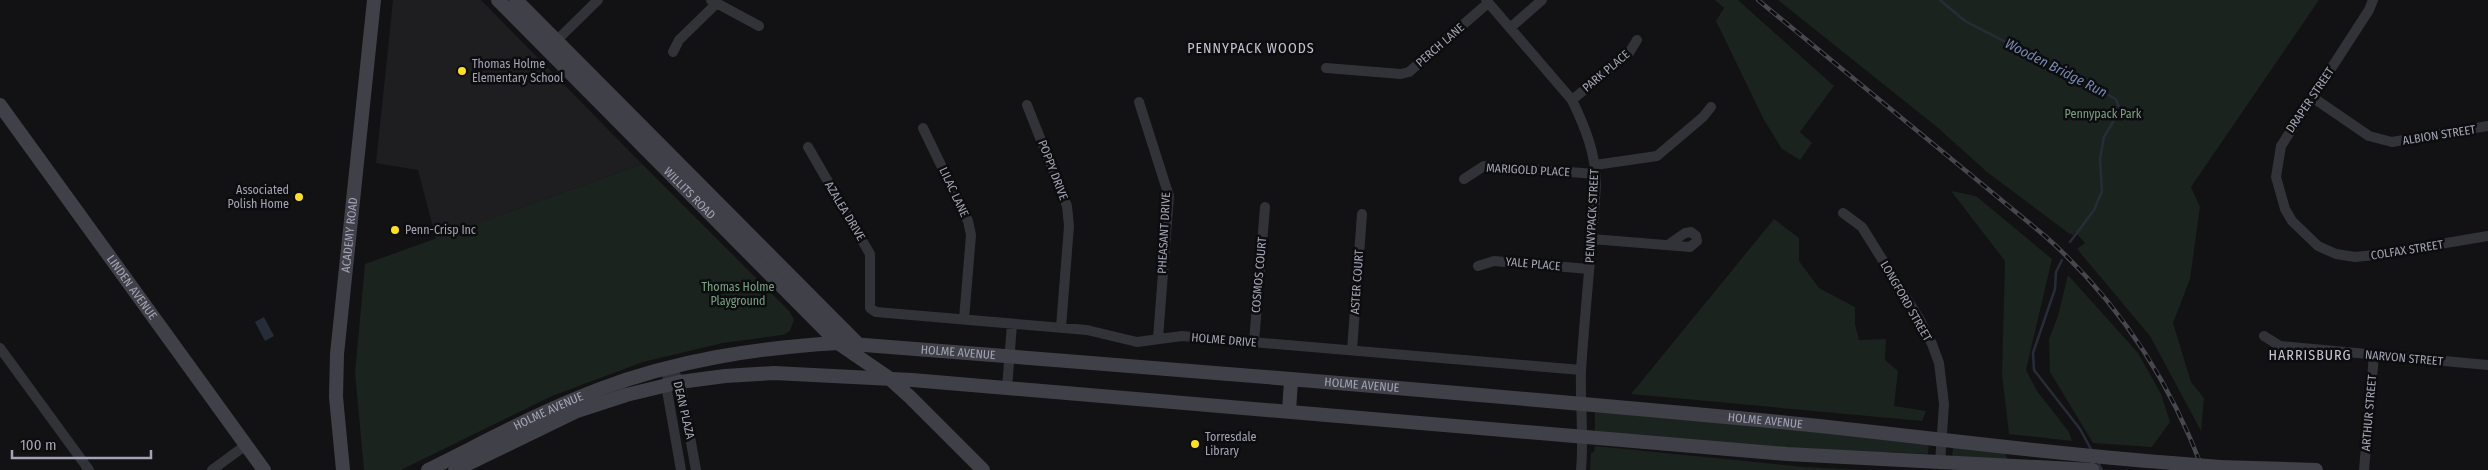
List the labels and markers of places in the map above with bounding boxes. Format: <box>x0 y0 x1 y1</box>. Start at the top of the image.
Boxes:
place label: Thomas Holme Elementary School <box>472 57 563 85</box>
marker: Thomas Holme Elementary School <box>456 65 468 77</box>
place label: Associated Polish Home <box>228 183 289 211</box>
marker: Associated Polish Home <box>293 191 305 203</box>
place label: Penn-Crisp Inc <box>405 223 476 237</box>
marker: Penn-Crisp Inc <box>389 224 401 236</box>
place label: Torresdale Library <box>1205 430 1257 458</box>
marker: Torresdale Library <box>1189 438 1201 450</box>

